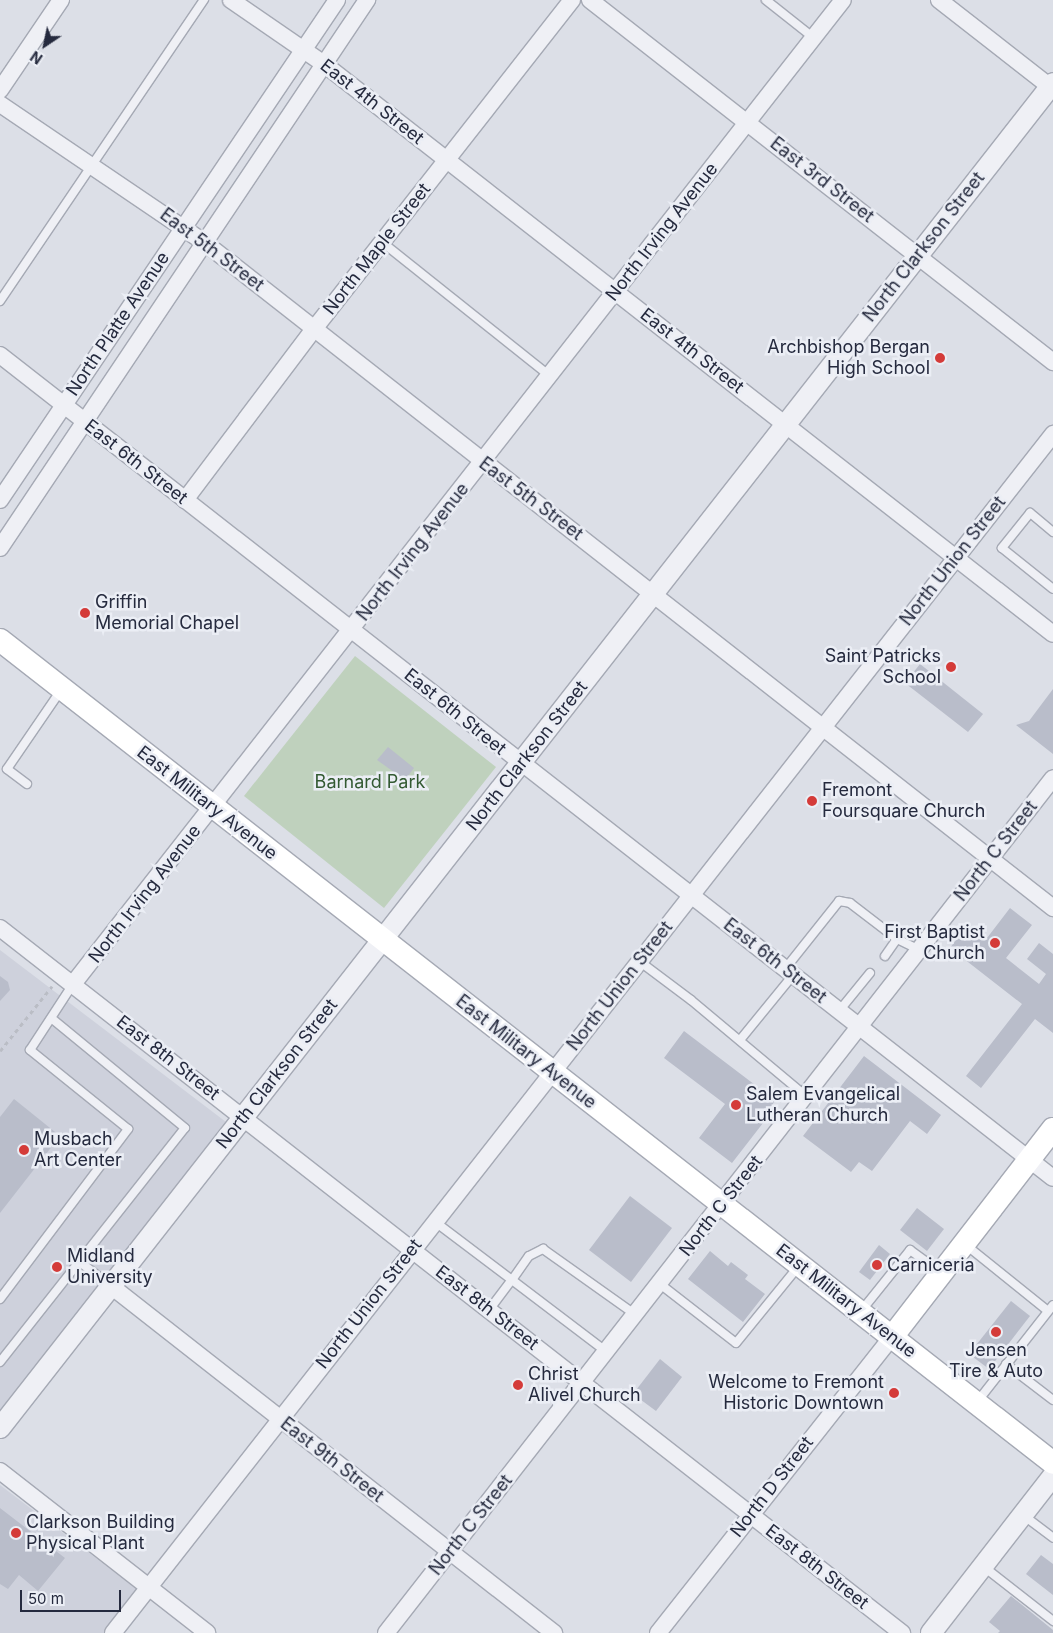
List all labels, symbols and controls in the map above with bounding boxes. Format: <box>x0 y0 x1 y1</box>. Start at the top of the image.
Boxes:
north arrow <box>20 20 70 70</box>
text: N <box>27 48 46 68</box>
street label: East 4th Street <box>316 55 428 149</box>
street label: East 3rd Street <box>766 133 878 227</box>
street label: North Irving Avenue <box>601 159 723 305</box>
street label: North Clarkson Street <box>859 168 989 326</box>
street label: North Maple Street <box>319 179 435 319</box>
street label: East 5th Street <box>156 204 268 296</box>
street label: North Platte Avenue <box>62 248 174 400</box>
street label: East 4th Street <box>636 304 748 398</box>
place label: Archbishop Bergan High School <box>767 337 930 379</box>
marker: Archbishop Bergan High School <box>934 352 946 364</box>
street label: East 6th Street <box>80 415 192 509</box>
street label: East 5th Street <box>475 453 587 545</box>
street label: North Irving Avenue <box>352 479 474 625</box>
street label: North Union Street <box>896 492 1010 630</box>
place label: Griffin Memorial Chapel <box>95 592 239 634</box>
marker: Griffin Memorial Chapel <box>79 607 91 619</box>
place label: Saint Patricks School <box>825 646 941 689</box>
marker: Saint Patricks School <box>945 661 957 673</box>
street label: East 6th Street <box>400 664 510 760</box>
street label: North Clarkson Street <box>462 677 592 835</box>
street label: East Military Avenue <box>132 741 282 865</box>
park label: Barnard Park <box>315 771 425 793</box>
place label: Fremont Foursquare Church <box>822 780 985 822</box>
marker: Fremont Foursquare Church <box>806 795 818 807</box>
street label: North C Street <box>950 796 1042 906</box>
street label: North Irving Avenue <box>84 821 206 967</box>
street label: East 6th Street <box>719 914 831 1008</box>
street label: North Union Street <box>563 917 677 1055</box>
place label: First Baptist Church <box>884 922 985 964</box>
marker: First Baptist Church <box>989 937 1001 949</box>
street label: East Military Avenue <box>451 990 601 1114</box>
street label: North Clarkson Street <box>212 995 342 1153</box>
street label: East 8th Street <box>112 1011 224 1105</box>
place label: Salem Evangelical Lutheran Church <box>746 1084 900 1126</box>
marker: Salem Evangelical Lutheran Church <box>730 1099 742 1111</box>
place label: Musbach Art Center <box>34 1129 122 1172</box>
marker: Musbach Art Center <box>18 1144 30 1156</box>
street label: North C Street <box>675 1151 767 1261</box>
street label: North Union Street <box>312 1235 426 1373</box>
street label: East Military Avenue <box>771 1239 921 1363</box>
place label: Midland University <box>67 1246 153 1288</box>
place label: Carniceria <box>887 1254 975 1276</box>
marker: Carniceria <box>871 1259 883 1271</box>
marker: Midland University <box>51 1261 63 1273</box>
street label: East 8th Street <box>431 1261 543 1355</box>
marker: Jensen Tire & Auto <box>990 1326 1002 1338</box>
place label: Jensen Tire & Auto <box>949 1340 1043 1382</box>
place label: Christ Alivel Church <box>528 1364 641 1406</box>
place label: Welcome to Fremont Historic Downtown <box>708 1372 884 1415</box>
marker: Christ Alivel Church <box>512 1379 524 1391</box>
marker: Welcome to Fremont Historic Downtown <box>888 1387 900 1399</box>
street label: East 9th Street <box>276 1413 388 1507</box>
street label: North D Street <box>726 1432 818 1542</box>
street label: North C Street <box>425 1470 517 1580</box>
place label: Clarkson Building Physical Plant <box>26 1512 175 1555</box>
street label: East 8th Street <box>761 1520 873 1614</box>
marker: Clarkson Building Physical Plant <box>10 1527 22 1539</box>
scale bar <box>22 1580 124 1612</box>
text: 50 m <box>28 1589 64 1608</box>

